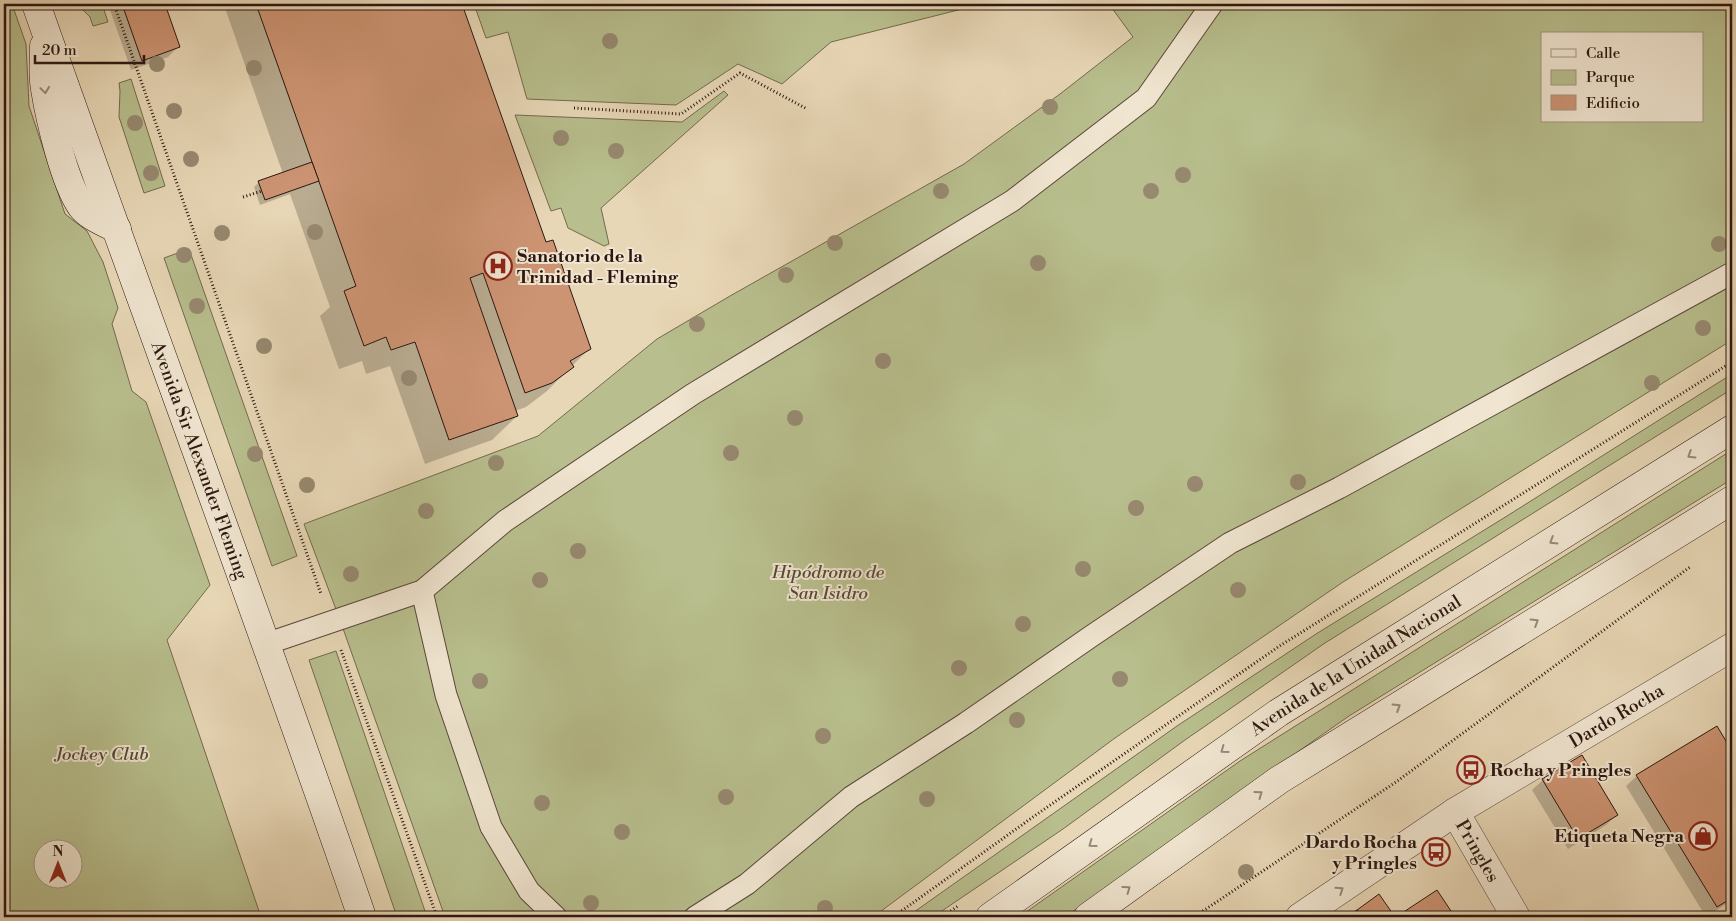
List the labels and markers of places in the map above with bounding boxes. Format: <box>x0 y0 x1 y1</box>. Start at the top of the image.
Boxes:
place label: Sanatorio de la Trinidad - Fleming <box>517 245 679 289</box>
hospital icon: Sanatorio de la Trinidad - Fleming <box>483 251 513 281</box>
bus stop icon: Rocha y Pringles <box>1456 755 1486 785</box>
place label: Rocha y Pringles <box>1490 759 1631 782</box>
shop icon: Etiqueta Negra <box>1688 821 1718 851</box>
place label: Etiqueta Negra <box>1554 825 1684 848</box>
place label: Dardo Rocha y Pringles <box>1305 831 1417 875</box>
bus stop icon: Dardo Rocha y Pringles <box>1421 837 1451 867</box>

